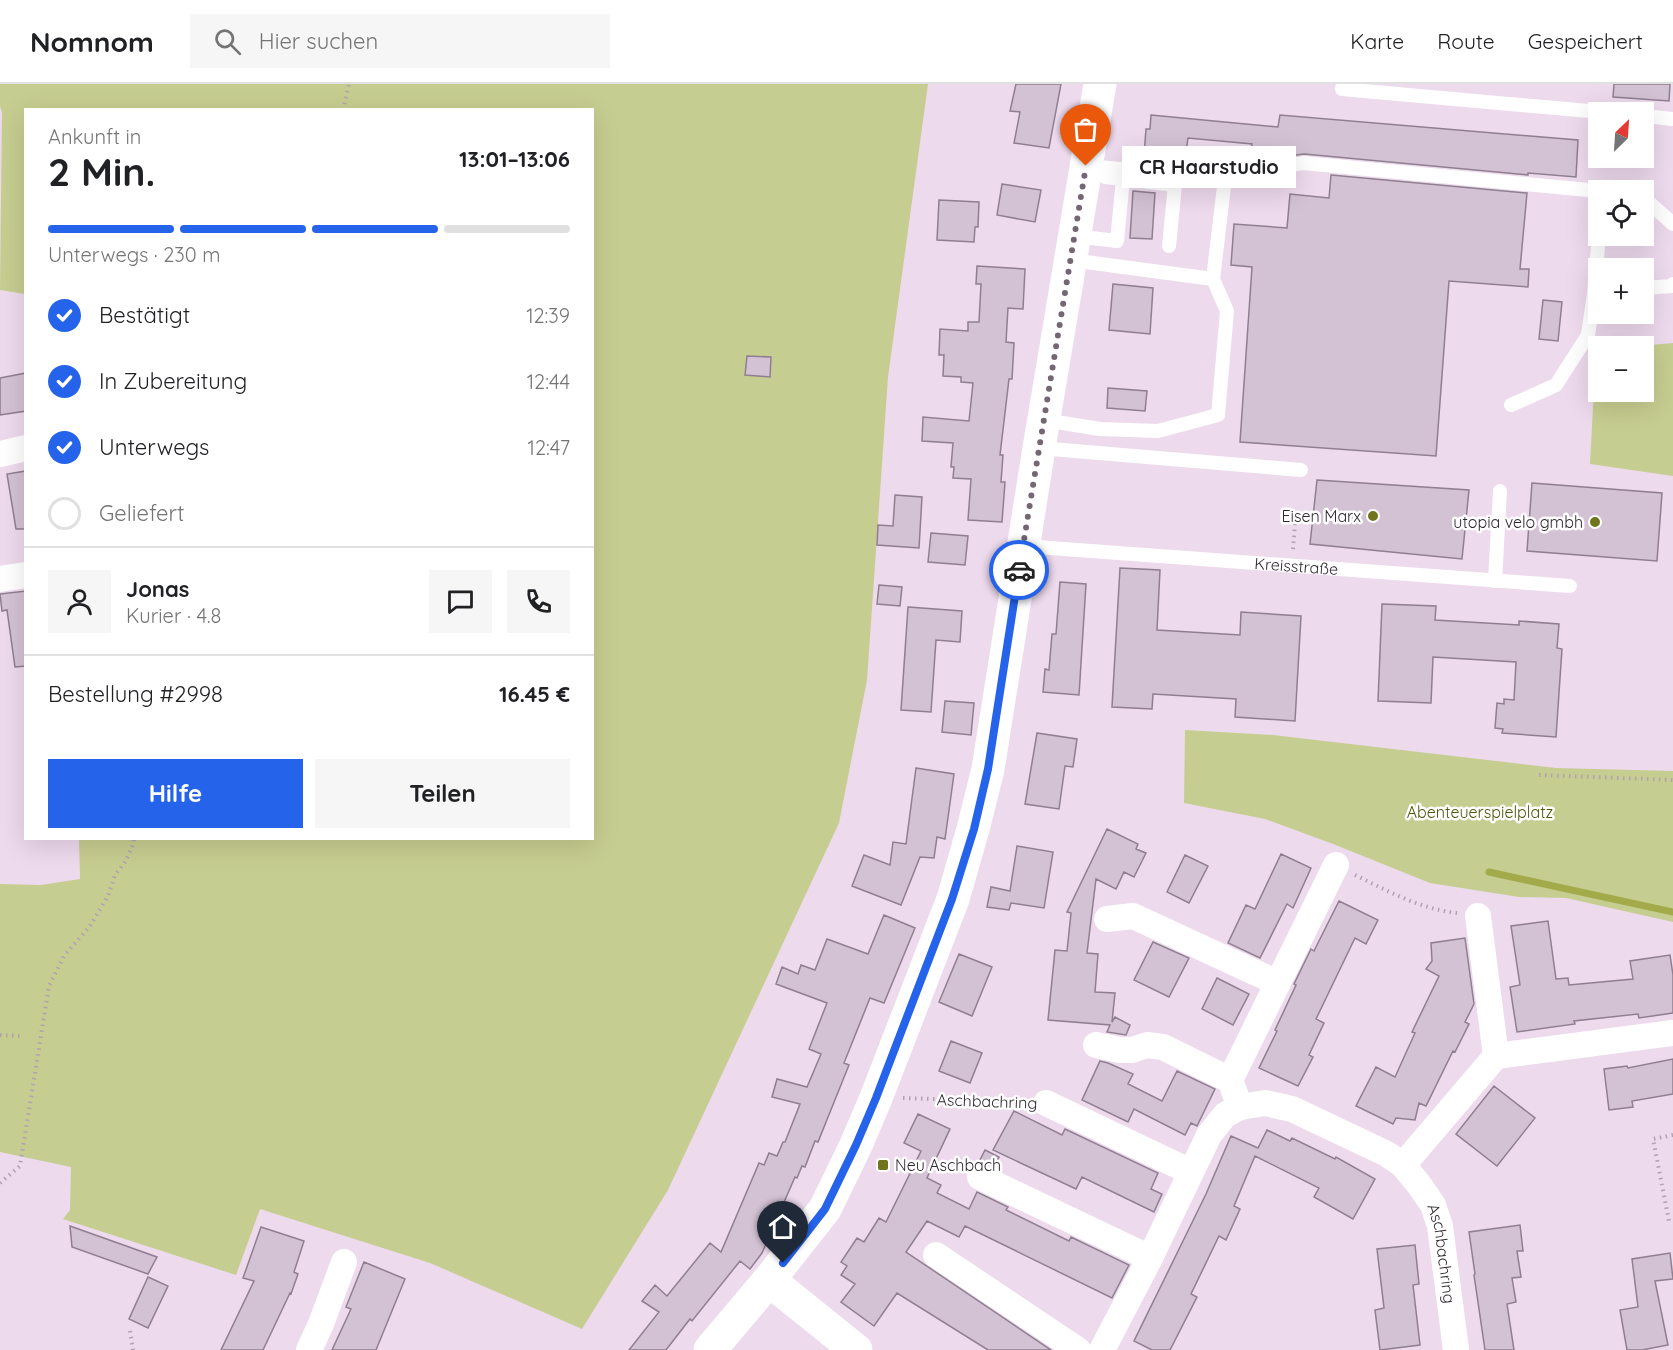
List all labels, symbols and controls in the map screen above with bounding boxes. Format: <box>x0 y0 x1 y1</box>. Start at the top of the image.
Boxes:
search box <box>190 14 610 68</box>
text: Nomnom <box>30 24 154 59</box>
icon: search <box>211 25 244 58</box>
text: Hier suchen <box>259 27 378 55</box>
text: Karte <box>1350 28 1404 54</box>
text: Route <box>1437 28 1495 54</box>
text: Gespeichert <box>1528 28 1643 54</box>
north arrow <box>1588 102 1654 168</box>
map controls <box>1588 102 1654 402</box>
pin <box>1060 104 1111 166</box>
icon: bag <box>1069 113 1102 146</box>
text: Ankunft in <box>48 124 141 149</box>
text: 13:01–13:06 <box>459 145 570 173</box>
callout: CR Haarstudio <box>1122 145 1296 187</box>
text: 2 Min. <box>48 147 155 196</box>
text: CR Haarstudio <box>1139 154 1279 179</box>
button: locate <box>1588 180 1654 246</box>
text: Unterwegs · 230 m <box>48 242 220 267</box>
button: + <box>1588 258 1654 324</box>
icon: check <box>48 299 81 332</box>
text: Bestätigt <box>99 301 190 329</box>
text: 12:39 <box>526 303 570 328</box>
button: − <box>1588 336 1654 402</box>
icon: check <box>48 365 81 398</box>
text: In Zubereitung <box>99 367 247 395</box>
text: 12:44 <box>527 369 570 394</box>
icon: check <box>48 431 81 464</box>
text: Unterwegs <box>99 433 209 461</box>
text: 12:47 <box>528 435 570 460</box>
text: Geliefert <box>99 499 184 527</box>
place label: Eisen Marx <box>1281 506 1361 526</box>
marker: Eisen Marx <box>1366 509 1380 523</box>
place label: utopia velo gmbh <box>1453 512 1583 532</box>
marker: utopia velo gmbh <box>1588 515 1602 529</box>
courier <box>989 540 1049 600</box>
street label: Kreisstraße <box>1254 553 1339 579</box>
icon: car <box>1003 554 1036 587</box>
button: person <box>48 570 111 633</box>
button: chat <box>429 570 492 633</box>
button: phone <box>507 570 570 633</box>
text: Jonas <box>126 575 189 603</box>
text: Kurier · 4.8 <box>126 603 221 628</box>
text: Bestellung #2998 <box>48 680 223 708</box>
text: 16.45 € <box>499 680 570 708</box>
button: Hilfe <box>48 759 303 828</box>
button: Teilen <box>315 759 570 828</box>
park label: Abenteuerspielplatz <box>1407 802 1553 822</box>
street label: Aschbachring <box>936 1089 1038 1113</box>
place label: Neu Aschbach <box>895 1155 1001 1175</box>
marker: Neu Aschbach <box>876 1158 890 1172</box>
pin <box>757 1201 808 1263</box>
street label: Aschbachring <box>1423 1201 1460 1305</box>
icon: home <box>766 1210 799 1243</box>

